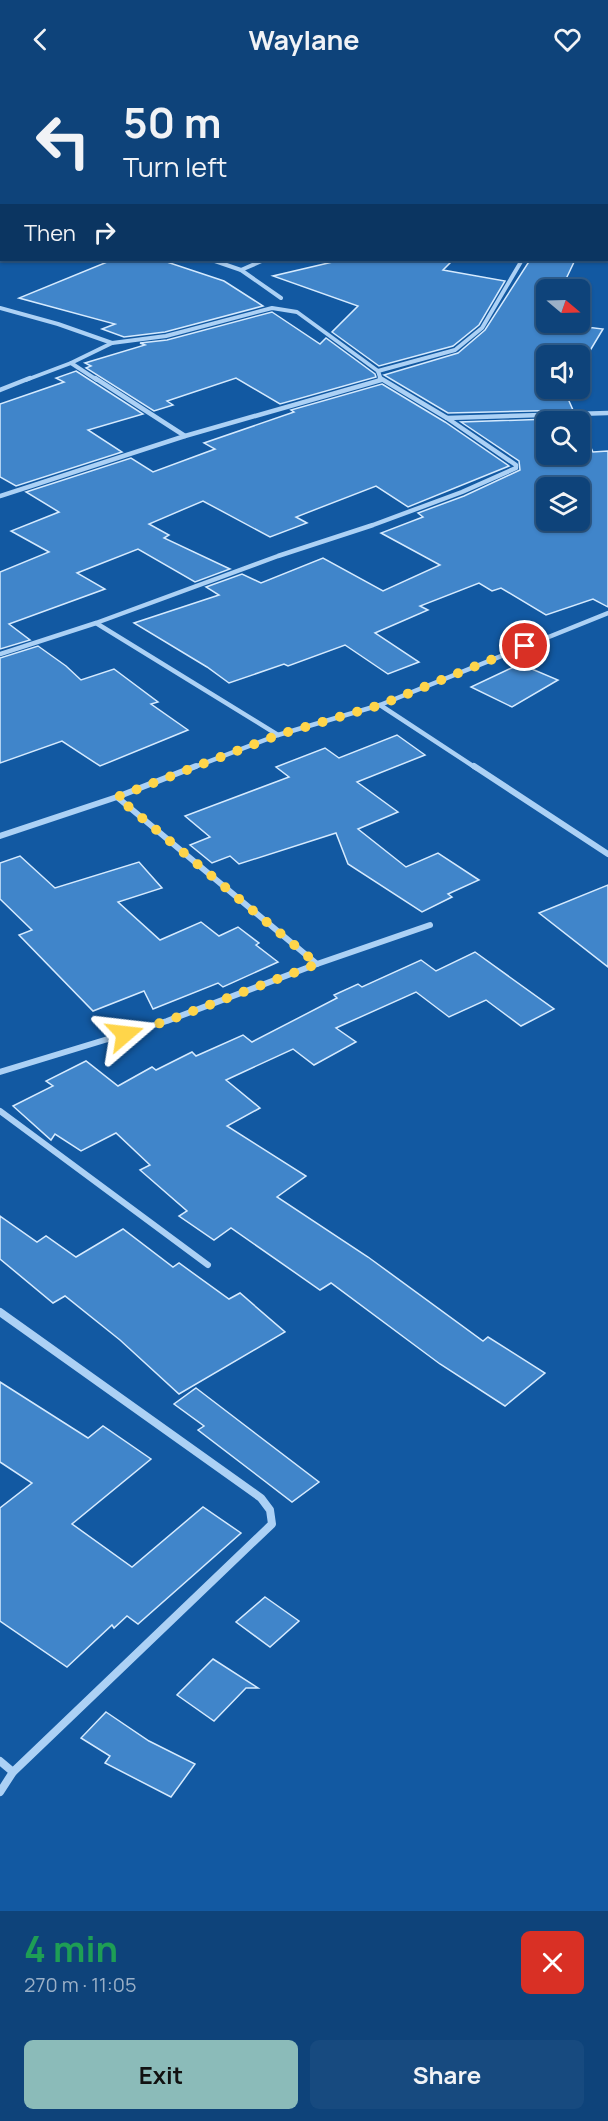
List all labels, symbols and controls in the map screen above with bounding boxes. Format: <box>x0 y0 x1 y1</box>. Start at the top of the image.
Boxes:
text: Waylane <box>248 21 360 58</box>
icon: back <box>24 23 57 56</box>
icon: heart <box>551 23 584 56</box>
text: 50 m <box>123 93 221 151</box>
icon: left <box>24 102 102 180</box>
text: Turn left <box>123 148 227 185</box>
icon: right <box>88 216 121 249</box>
text: Then <box>24 218 76 248</box>
north arrow <box>536 279 590 333</box>
map controls <box>536 279 590 531</box>
button: sound <box>536 345 590 399</box>
button: search <box>536 411 590 465</box>
button: layers <box>536 477 590 531</box>
pin <box>499 620 550 671</box>
icon: arrive <box>508 629 541 662</box>
position arrow <box>93 1002 157 1066</box>
text: 4 min <box>24 1924 118 1973</box>
button: close <box>521 1931 584 1994</box>
text: 270 m · 11:05 <box>24 1971 136 1998</box>
button: Exit <box>24 2040 298 2109</box>
button: Share <box>310 2040 584 2109</box>

